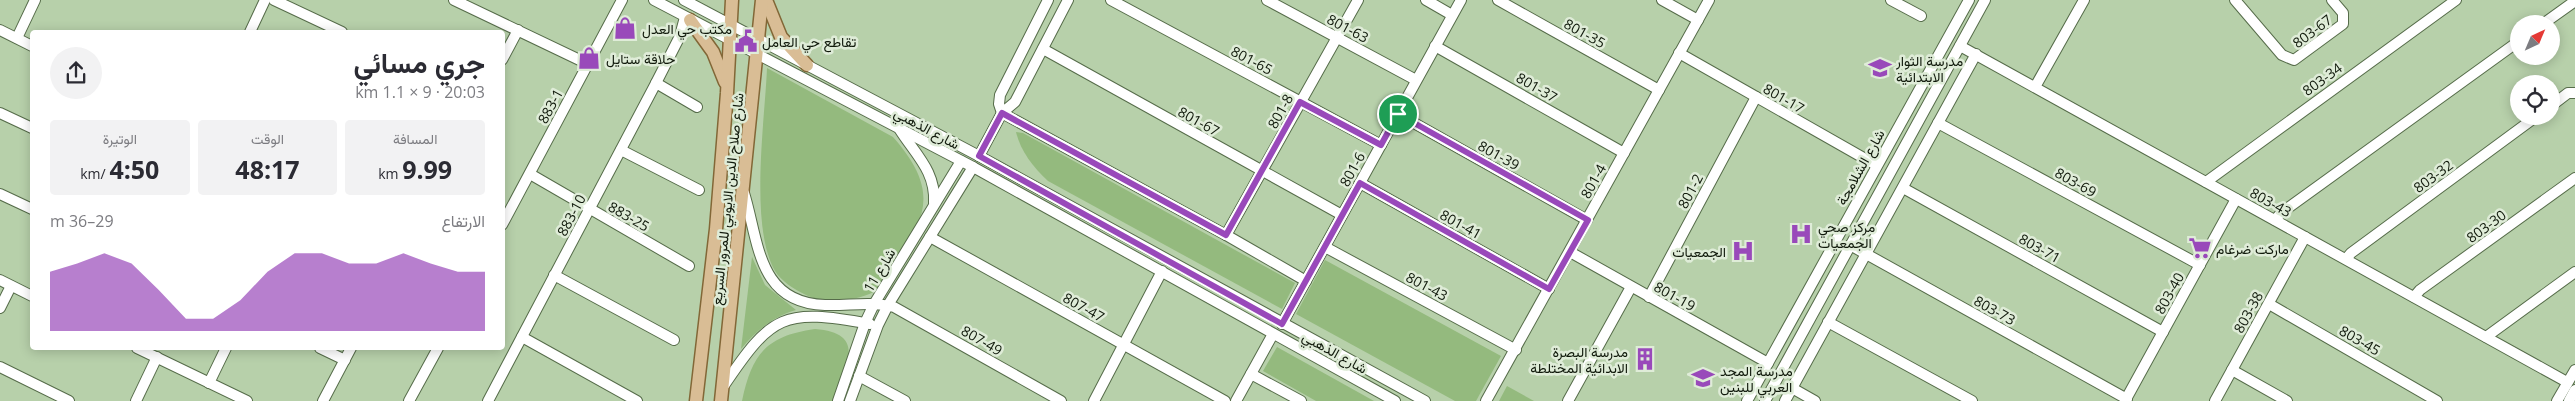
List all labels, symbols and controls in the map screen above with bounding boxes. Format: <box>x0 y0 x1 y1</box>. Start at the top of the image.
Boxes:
street label: 801-63 <box>1324 9 1372 47</box>
street label: 803-67 <box>2289 10 2335 52</box>
street label: 801-35 <box>1561 14 1609 52</box>
shop icon: مكتب حي العدل <box>612 15 638 41</box>
north arrow <box>2510 15 2560 65</box>
map controls <box>2510 15 2560 125</box>
place label: مكتب حي العدل <box>642 19 732 41</box>
public building icon: تقاطع حي العامل <box>733 28 759 54</box>
place label: تقاطع حي العامل <box>762 32 857 54</box>
street label: 801-65 <box>1228 41 1276 79</box>
text: جري مسائي <box>354 43 485 81</box>
shop icon: حلاقة ستايل <box>576 45 602 71</box>
button: share <box>50 47 102 99</box>
place label: حلاقة ستايل <box>606 49 675 68</box>
place label: مدرسة الثوار الابتدائية <box>1895 51 1963 86</box>
school or university icon: مدرسة الثوار الابتدائية <box>1867 55 1893 81</box>
street label: 803-34 <box>2298 58 2346 100</box>
street label: 801-37 <box>1513 68 1561 106</box>
button: locate <box>2510 75 2560 125</box>
street label: 801-17 <box>1760 79 1808 117</box>
text: 20:03 · 9 × 1.1 km <box>355 81 485 103</box>
street label: 883-1 <box>533 85 567 127</box>
street label: 801-8 <box>1263 90 1297 132</box>
street label: شارع صلاح الدين الايوبي للمرور السريع <box>706 92 751 306</box>
pin <box>1377 93 1419 135</box>
icon: arrive <box>1384 100 1412 128</box>
street label: 801-67 <box>1175 102 1223 140</box>
street label: شارع الذهبي <box>890 103 963 156</box>
street label: شارع الشلامجة <box>1831 126 1890 209</box>
text: الوتيرة <box>103 129 137 148</box>
text: الوقت <box>251 129 284 148</box>
text: المسافة <box>393 129 437 148</box>
street label: 801-39 <box>1475 136 1523 174</box>
street label: 801-6 <box>1335 148 1369 190</box>
text: 4:50 <box>109 152 159 186</box>
text: 48:17 <box>235 152 300 186</box>
text: 9.99 <box>402 152 452 186</box>
street label: 803-32 <box>2409 155 2457 197</box>
street label: 801-4 <box>1576 160 1610 202</box>
street label: 803-69 <box>2052 163 2100 201</box>
text: /km <box>80 164 109 183</box>
text: km <box>378 164 402 183</box>
street label: 801-2 <box>1673 170 1707 212</box>
street label: 803-43 <box>2247 183 2295 221</box>
street label: 883-10 <box>552 191 590 239</box>
street label: 883-25 <box>605 197 653 235</box>
street label: 801-41 <box>1437 205 1485 243</box>
street label: 803-30 <box>2462 205 2510 247</box>
text: 29–36 m <box>50 210 114 232</box>
text: الارتفاع <box>442 210 485 232</box>
place label: مركز صحي الجمعيات <box>1818 217 1875 252</box>
hospital icon: مركز صحي الجمعيات <box>1788 221 1814 247</box>
street label: 803-71 <box>2016 229 2064 267</box>
supermarket icon: ماركت ضرغام <box>2187 235 2213 261</box>
hospital icon: الجمعيات <box>1730 238 1756 264</box>
place label: ماركت ضرغام <box>2216 239 2289 258</box>
place label: الجمعيات <box>1672 242 1726 261</box>
street label: شارع 11 <box>859 245 901 296</box>
street label: 801-43 <box>1403 267 1451 305</box>
street label: 803-40 <box>2150 269 2188 317</box>
street label: 801-19 <box>1651 277 1699 315</box>
street label: 807-47 <box>1060 288 1108 326</box>
street label: 803-38 <box>2229 288 2267 336</box>
street label: 803-73 <box>1971 291 2019 329</box>
street label: 807-49 <box>958 321 1006 359</box>
street label: 803-45 <box>2336 321 2384 359</box>
street label: شارع الذهبي <box>1298 326 1371 380</box>
place label: مدرسة البصرة الابدائية المختلطة <box>1530 342 1628 377</box>
building icon: مدرسة البصرة الابدائية المختلطة <box>1632 346 1658 372</box>
place label: مدرسة المجد العربي للبنين <box>1720 361 1793 399</box>
school or university icon: مدرسة المجد العربي للبنين <box>1690 365 1716 391</box>

